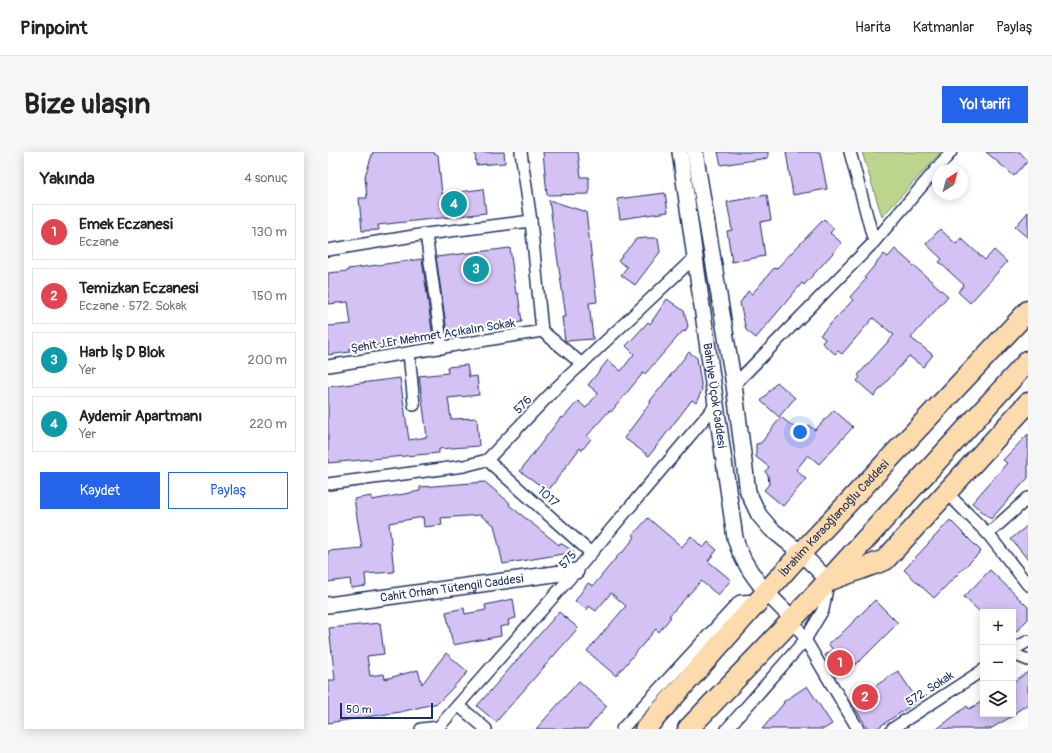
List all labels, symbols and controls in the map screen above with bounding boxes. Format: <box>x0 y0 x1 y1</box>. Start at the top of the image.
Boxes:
text: Pinpoint <box>20 16 87 40</box>
text: Harita <box>855 19 891 36</box>
text: Katmanlar <box>913 19 974 36</box>
text: Paylaş <box>996 19 1032 36</box>
button: Yol tarifi <box>942 86 1028 123</box>
text: Bize ulaşın <box>24 87 150 122</box>
north arrow <box>932 164 968 200</box>
text: Yakında <box>40 168 95 189</box>
text: 4 sonuç <box>244 170 288 186</box>
pin: 4 <box>441 189 467 219</box>
text: Emek Eczanesi <box>79 215 173 234</box>
text: 1 <box>51 224 57 240</box>
text: 130 m <box>251 224 287 240</box>
text: Eczane <box>79 234 119 250</box>
pin: 3 <box>463 254 489 284</box>
text: Temizkan Eczanesi <box>79 279 199 298</box>
text: 2 <box>50 288 58 304</box>
text: 150 m <box>252 288 287 304</box>
text: Eczane · 572. Sokak <box>79 298 187 314</box>
street label: Şehit J.Er Mehmet Açıkalın Sokak <box>350 316 516 356</box>
street label: Bahriye Üçok Caddesi <box>700 342 730 449</box>
text: Harb İş D Blok <box>79 343 165 362</box>
text: 3 <box>50 352 58 368</box>
text: 200 m <box>248 352 287 368</box>
text: Yer <box>79 362 96 378</box>
street label: 576 <box>511 393 535 417</box>
text: Aydemir Apartmanı <box>79 407 202 426</box>
text: 4 <box>50 416 58 432</box>
text: 220 m <box>249 416 287 432</box>
your location <box>790 422 810 442</box>
text: Yer <box>79 426 96 442</box>
street label: İbrahim Karaoğlanoğlu Caddesi <box>775 456 892 580</box>
button: Kaydet <box>40 472 160 509</box>
button: Paylaş <box>168 472 288 509</box>
street label: 1017 <box>534 483 562 511</box>
street label: 575 <box>556 548 580 572</box>
street label: Cahit Orhan Tütengil Caddesi <box>379 571 525 605</box>
map controls <box>980 609 1016 717</box>
button: + <box>980 609 1016 645</box>
button: − <box>980 645 1016 681</box>
pin: 1 <box>827 648 853 678</box>
street label: 572. Sokak <box>903 668 957 710</box>
button: layers <box>980 681 1016 717</box>
pin: 2 <box>852 682 878 712</box>
scale bar <box>340 701 433 720</box>
text: 50 m <box>346 703 372 716</box>

